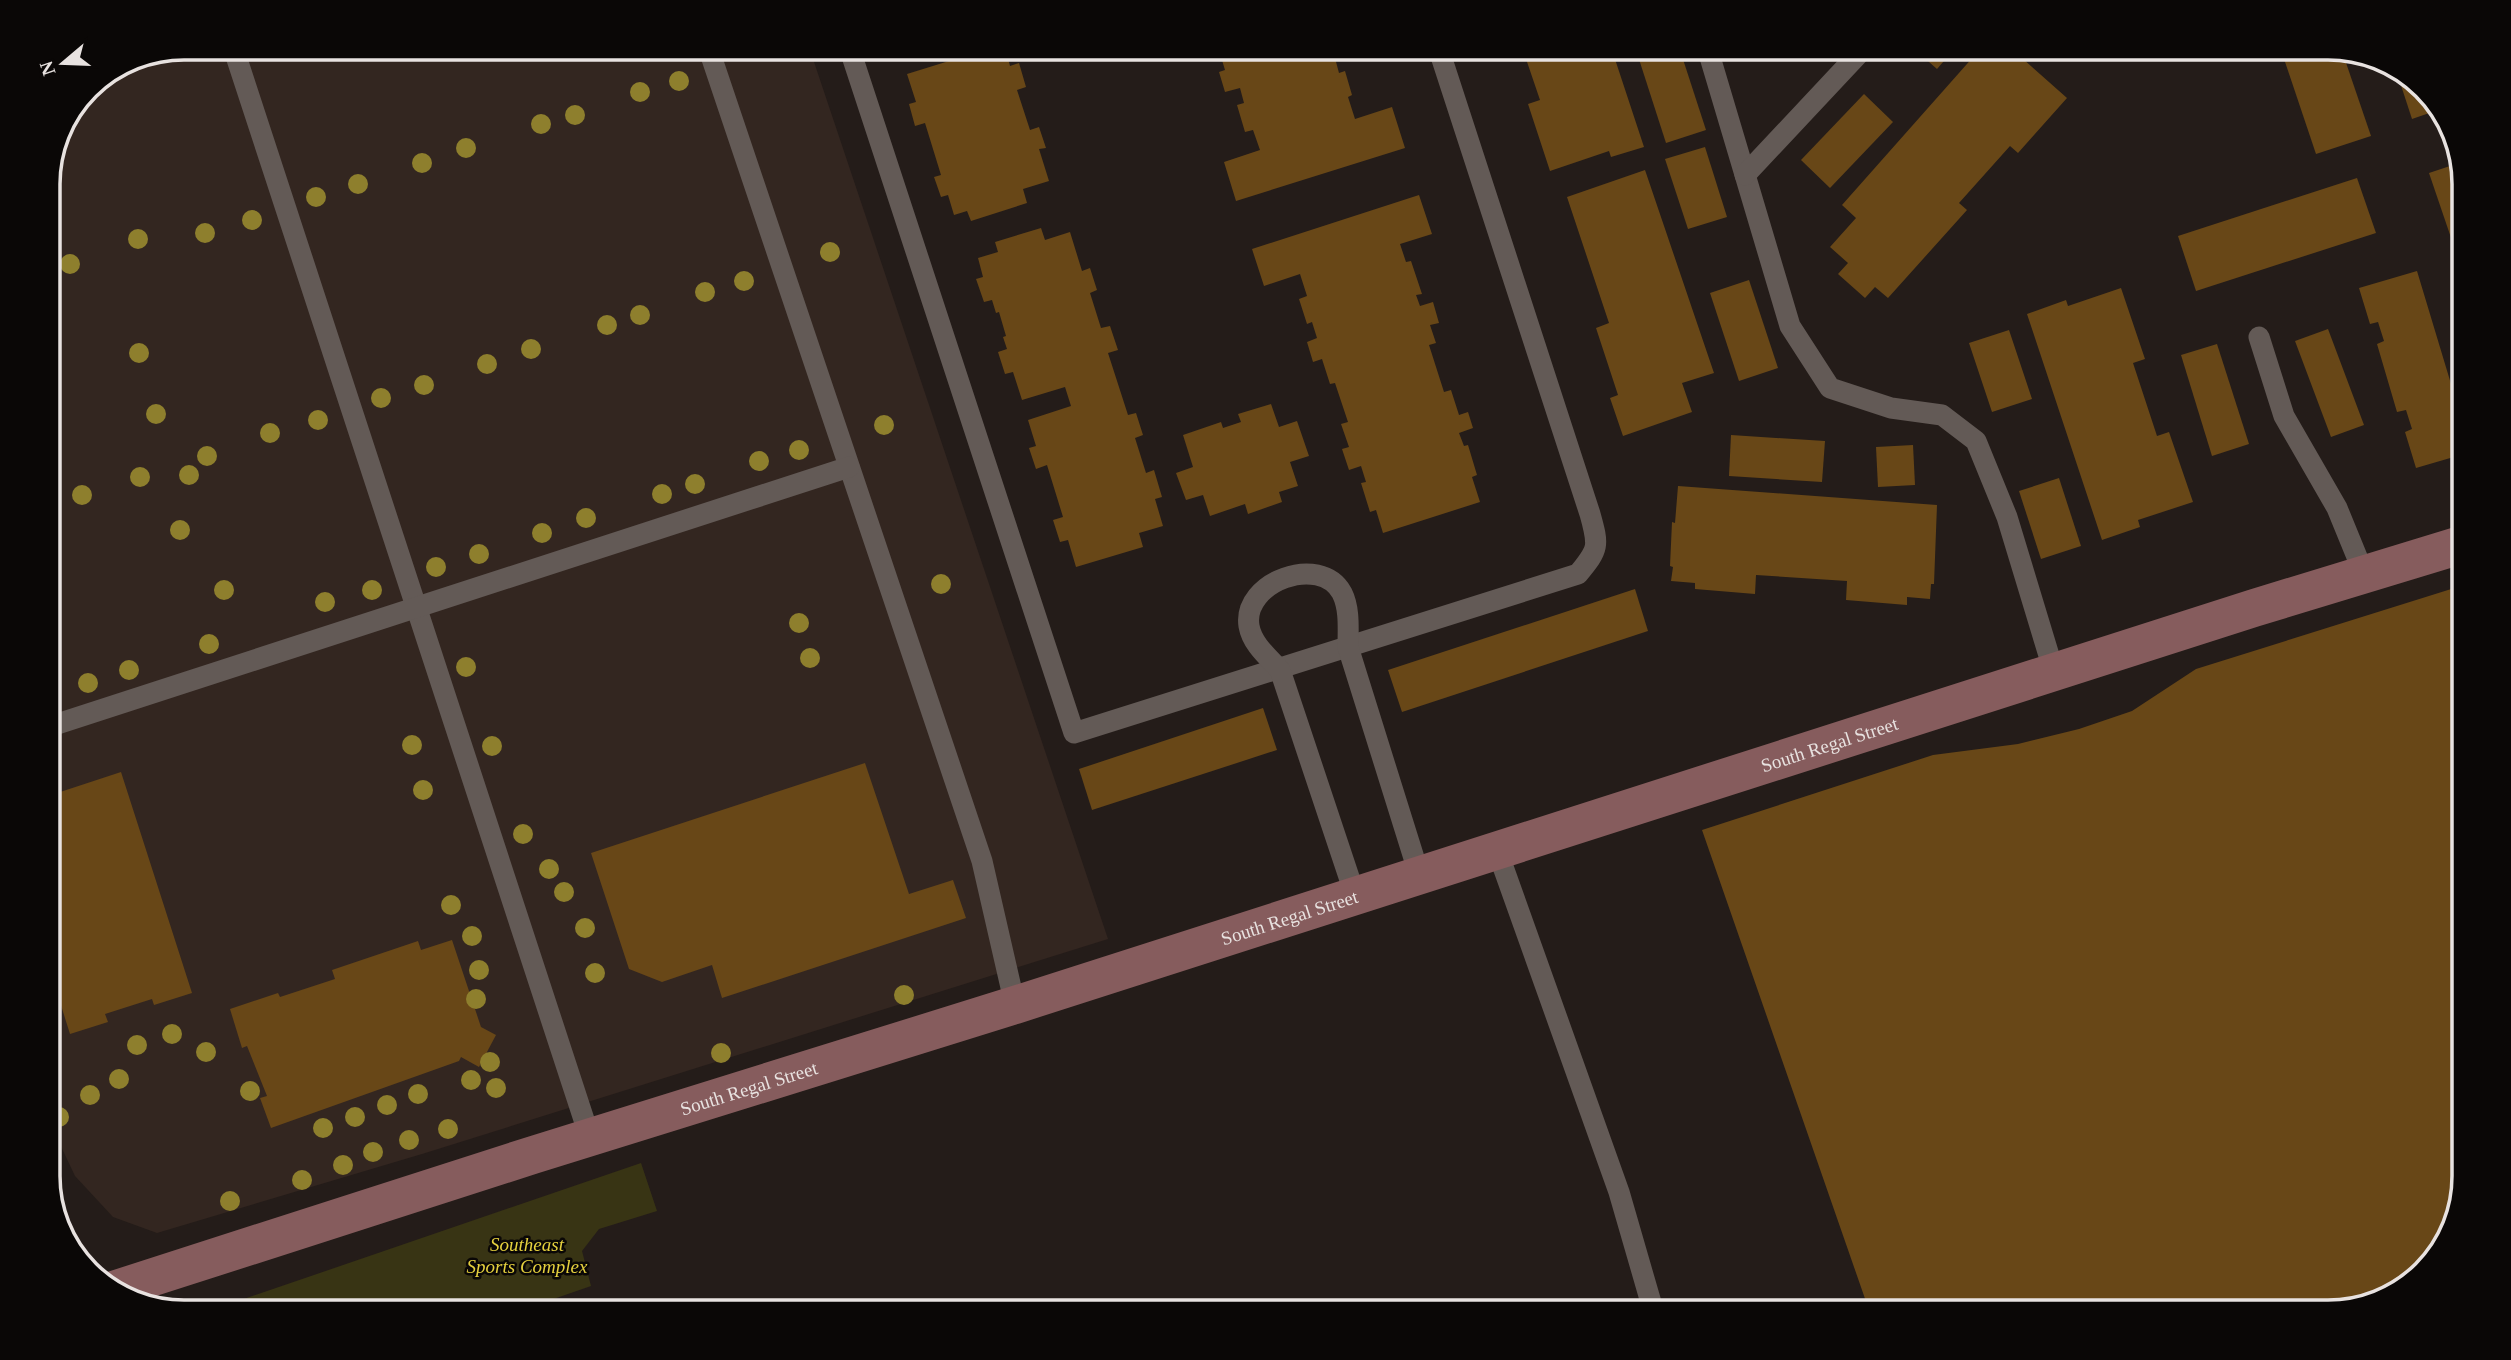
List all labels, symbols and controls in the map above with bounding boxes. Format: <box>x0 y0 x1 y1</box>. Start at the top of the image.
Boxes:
north arrow <box>28 28 98 98</box>
text: N <box>35 58 60 78</box>
street label: South Regal Street <box>1758 712 1901 776</box>
street label: South Regal Street <box>1218 885 1361 949</box>
street label: South Regal Street <box>677 1056 820 1119</box>
park label: Southeast Sports Complex <box>467 1234 588 1277</box>

